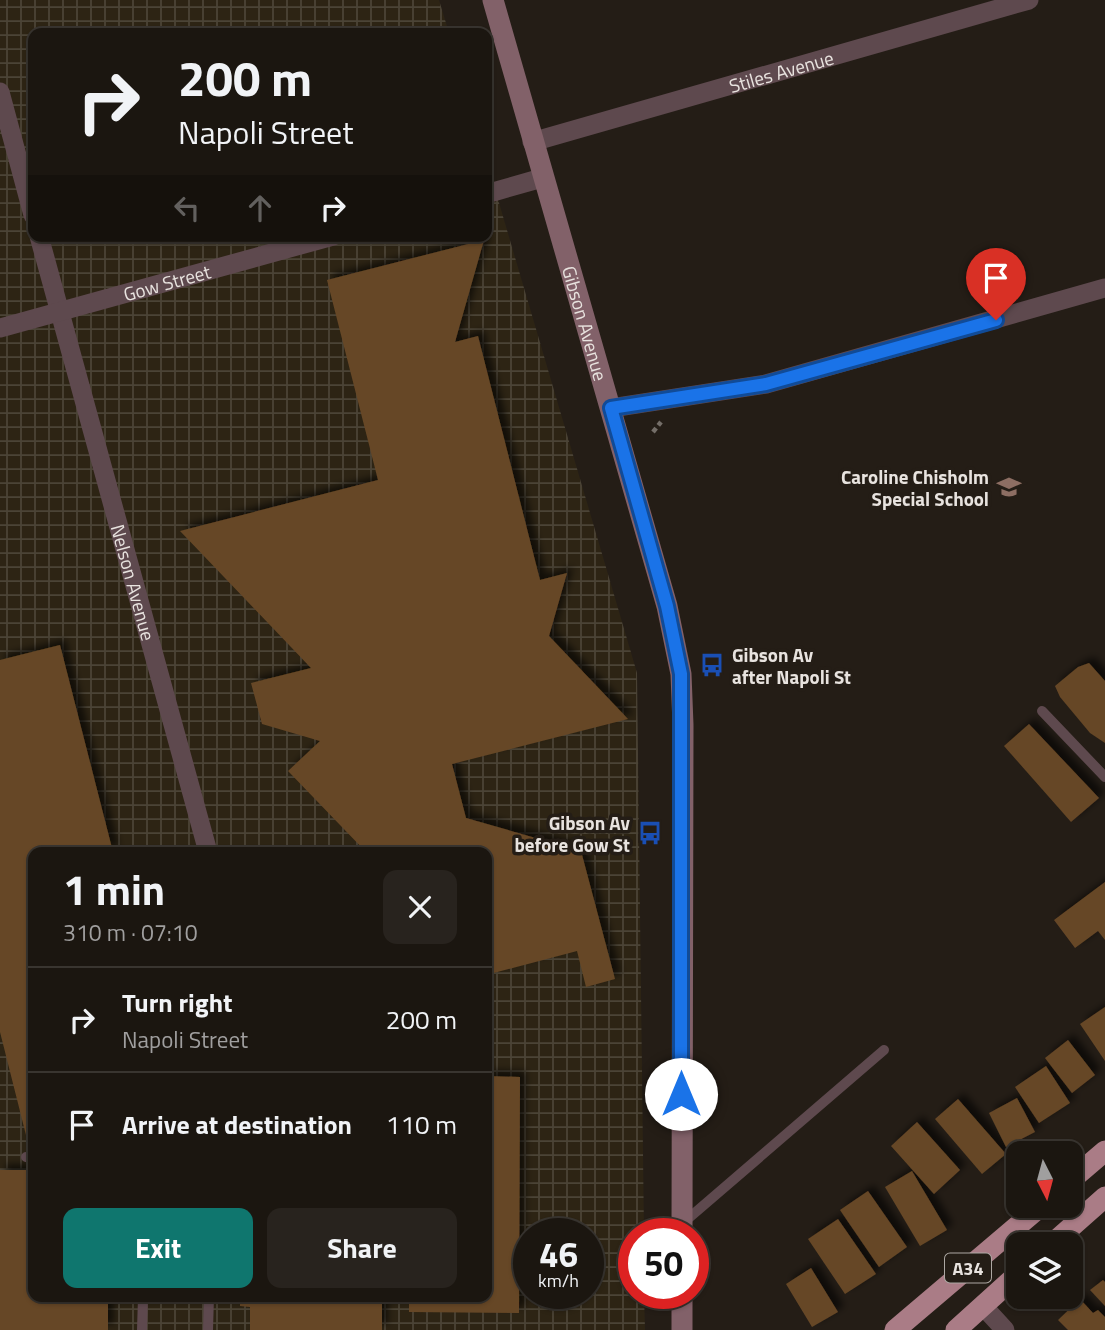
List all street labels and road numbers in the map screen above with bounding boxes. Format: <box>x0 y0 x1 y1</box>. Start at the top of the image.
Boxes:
street label: Stiles Avenue <box>725 42 837 100</box>
street label: Gow Street <box>120 256 214 308</box>
street label: Gibson Avenue <box>555 262 616 384</box>
street label: Nelson Avenue <box>104 521 164 644</box>
road number: A34 <box>945 1254 991 1282</box>

